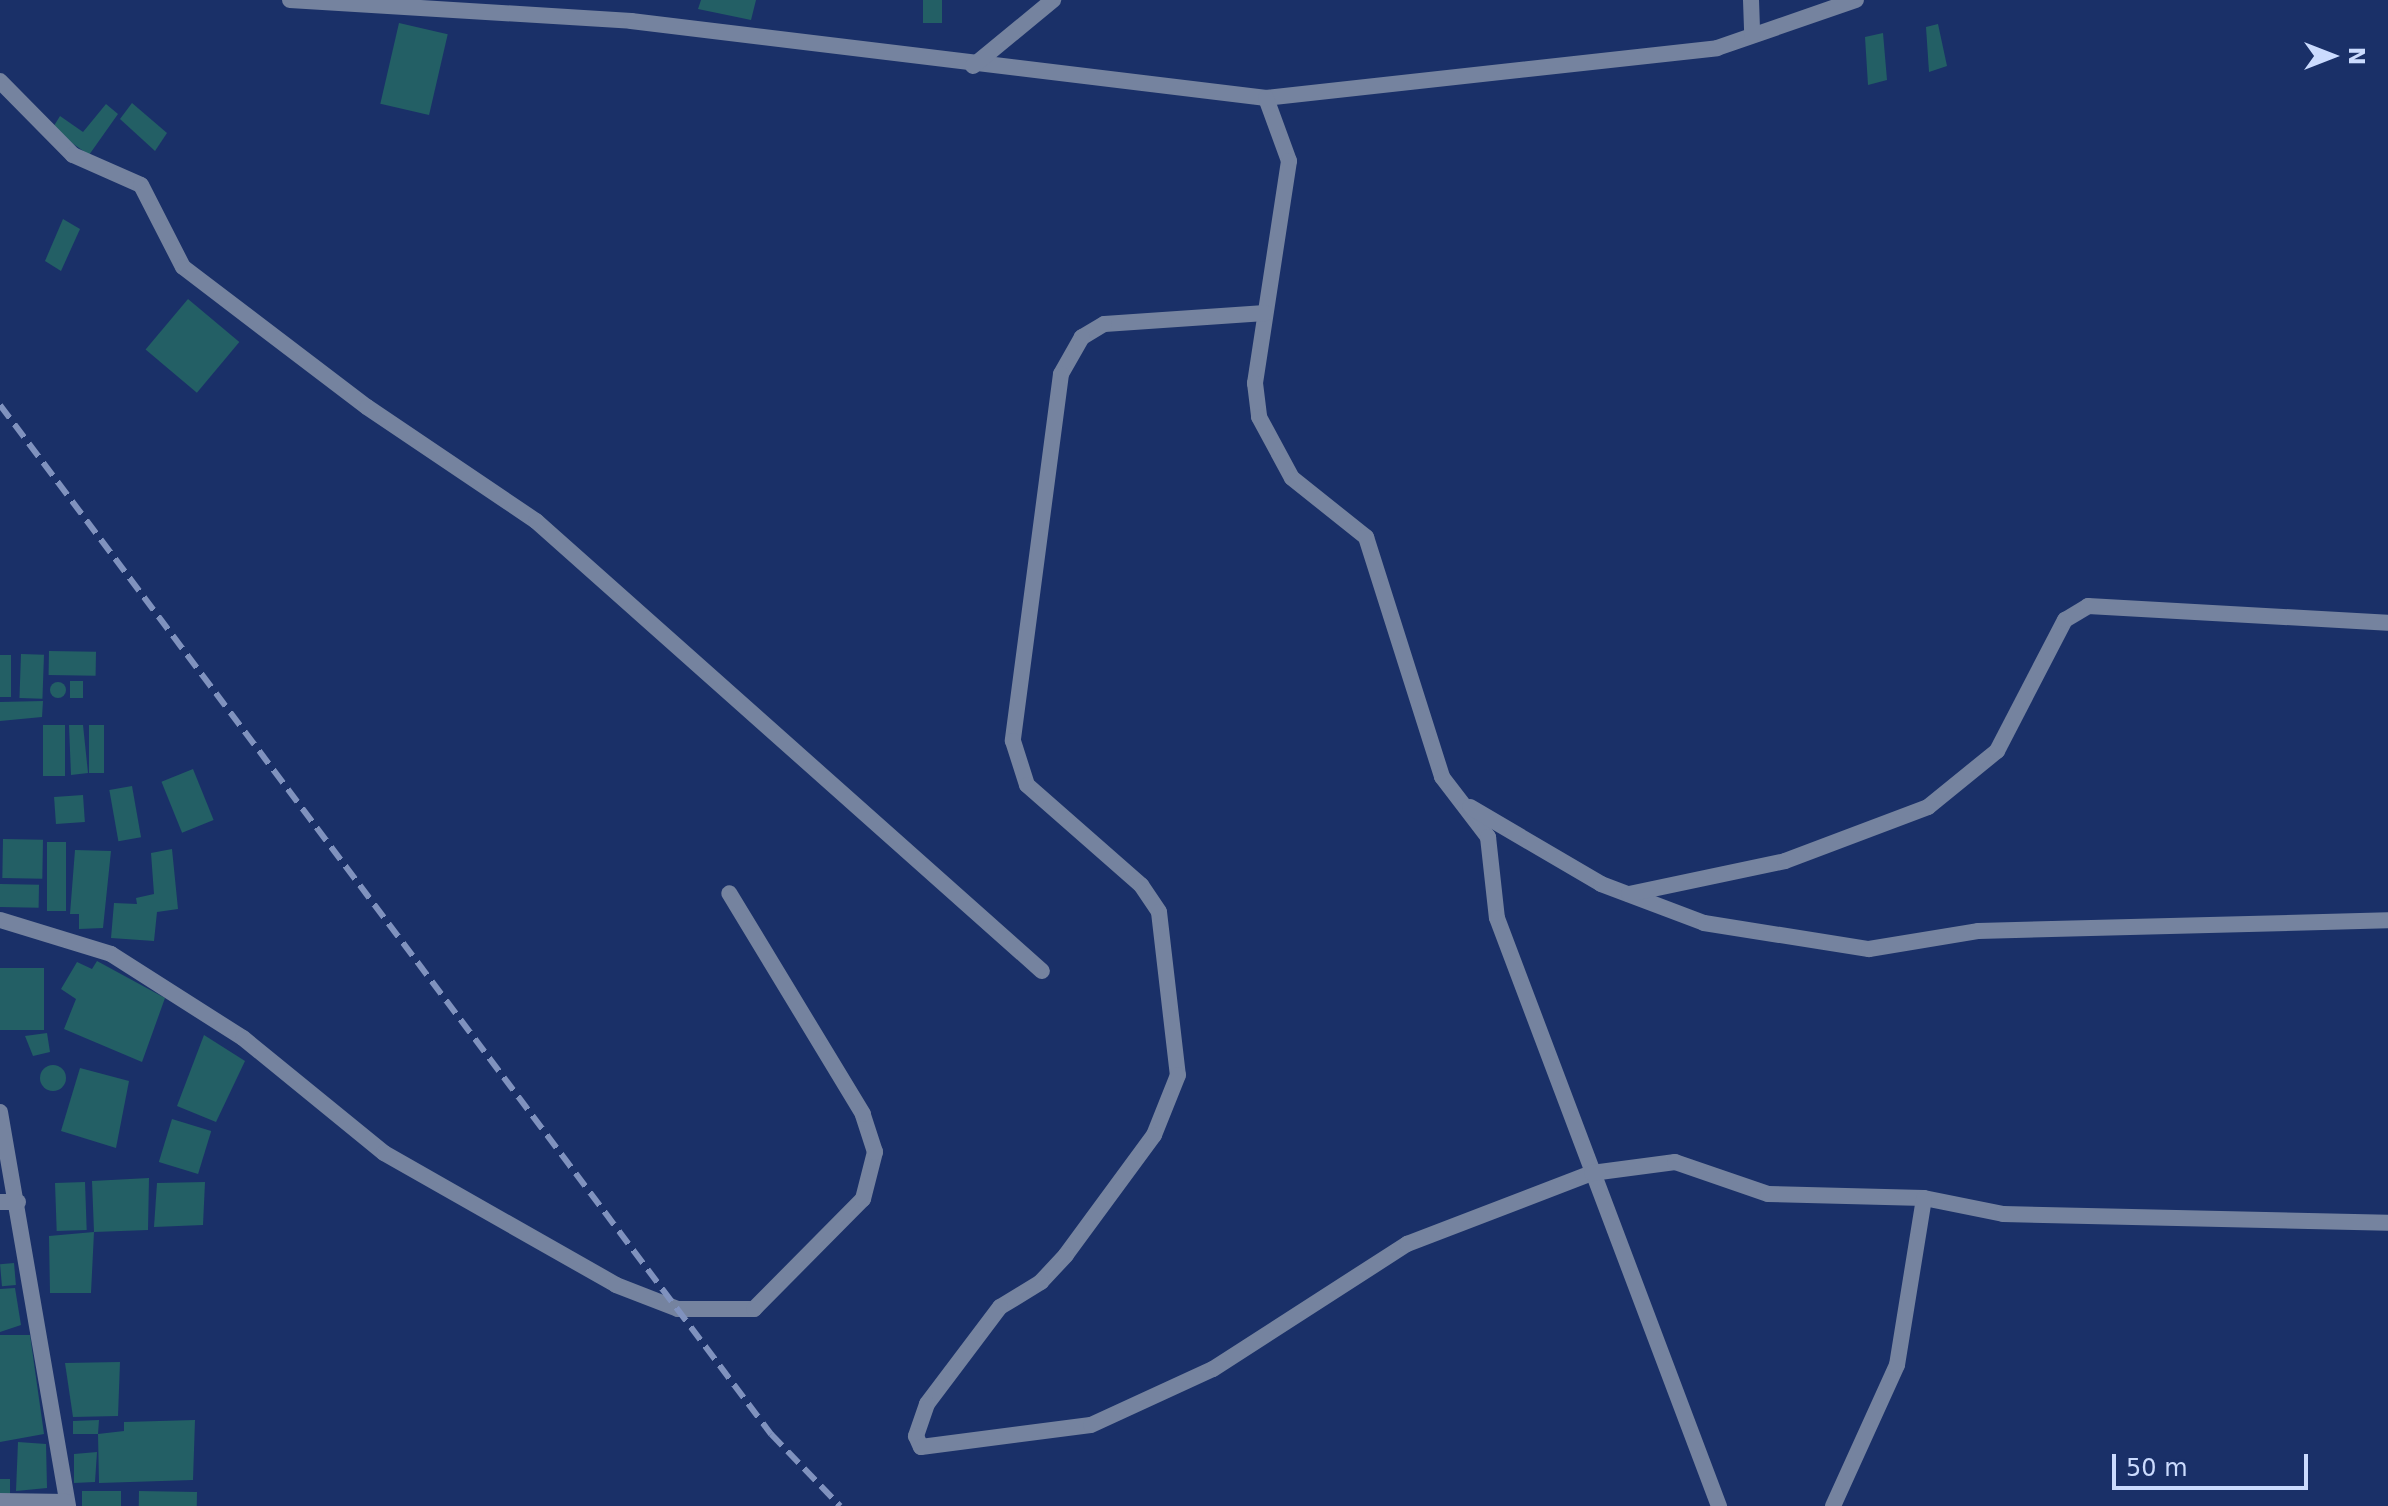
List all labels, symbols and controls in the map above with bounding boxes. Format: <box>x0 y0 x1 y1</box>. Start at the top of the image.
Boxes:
north arrow <box>2292 16 2372 96</box>
text: N <box>2344 47 2369 65</box>
scale bar <box>2116 1438 2312 1488</box>
text: 50 m <box>2126 1454 2188 1482</box>

